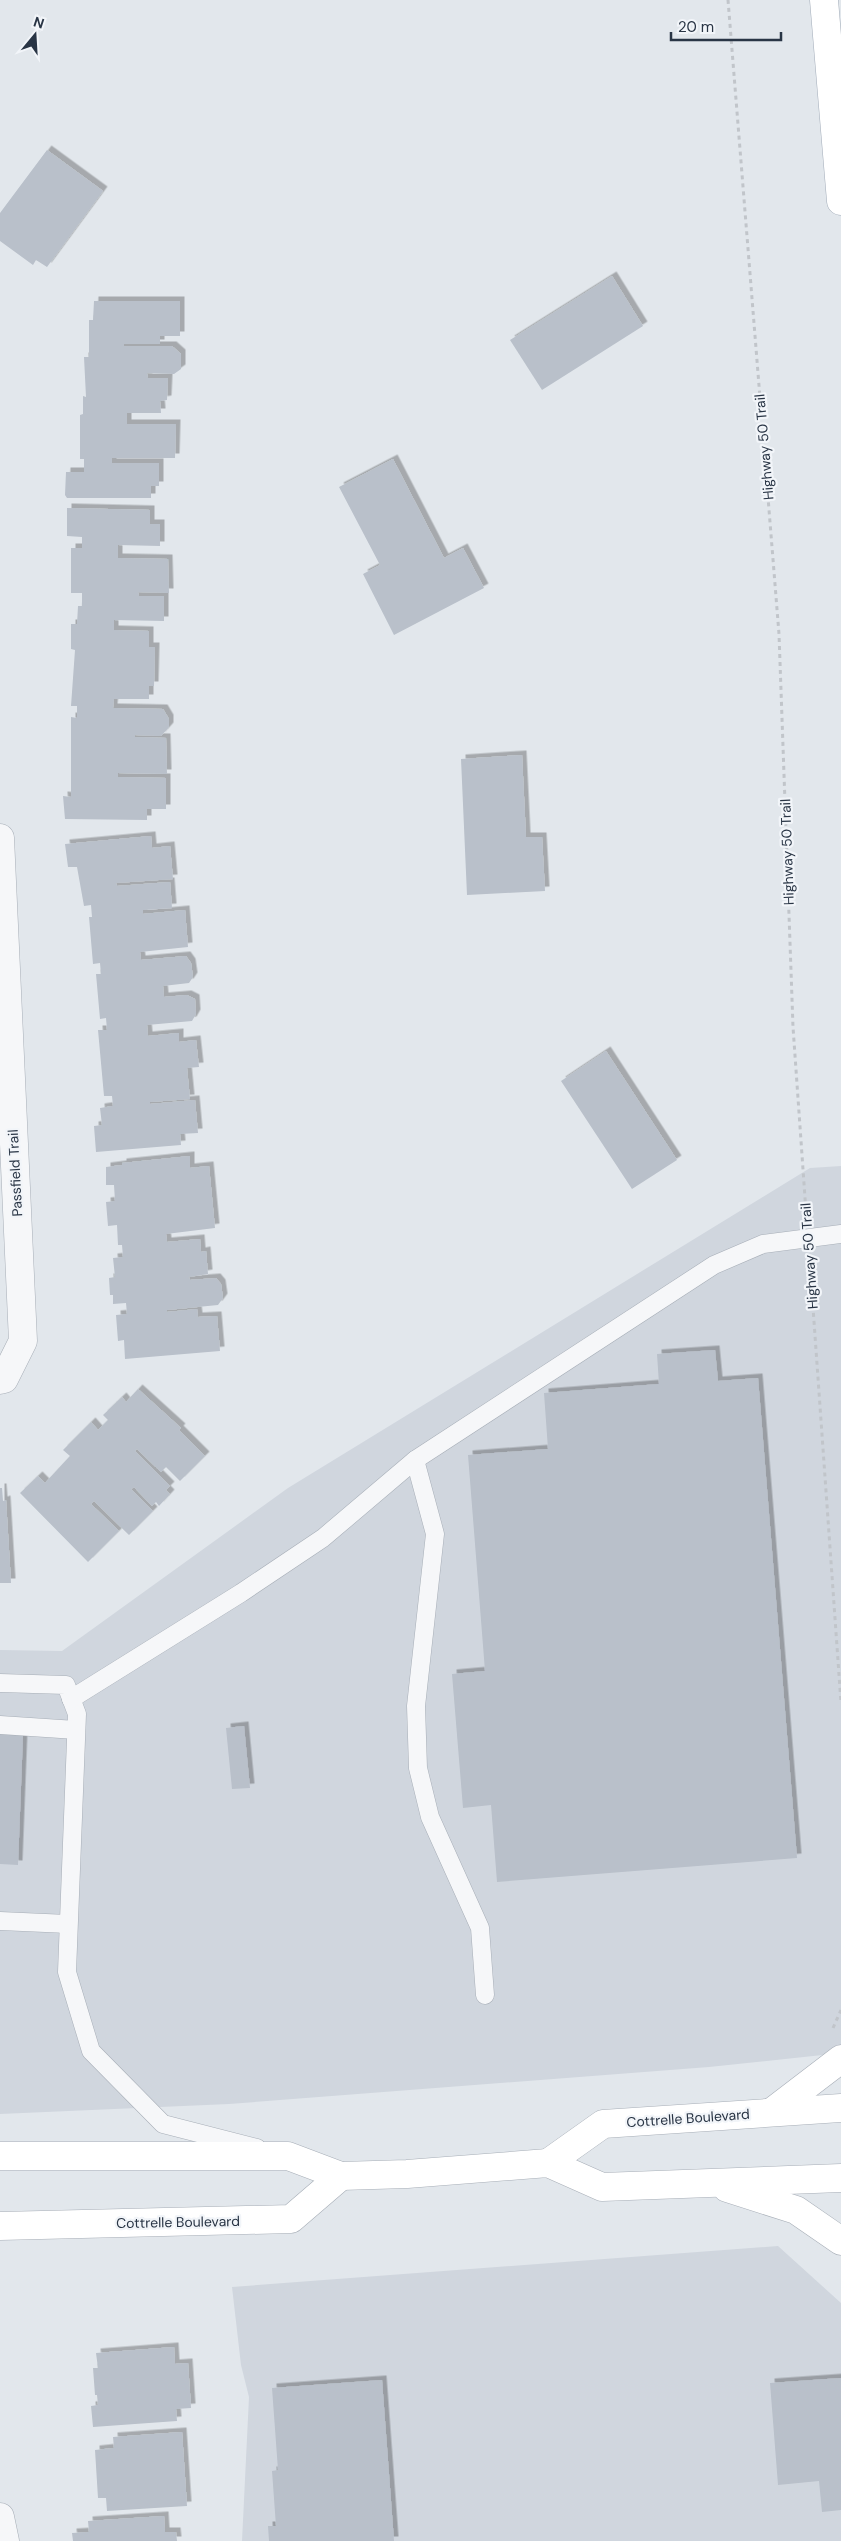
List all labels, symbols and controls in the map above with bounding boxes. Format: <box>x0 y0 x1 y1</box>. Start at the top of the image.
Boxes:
north arrow <box>10 10 60 60</box>
scale bar <box>671 10 781 42</box>
text: N <box>31 12 47 33</box>
text: 20 m <box>678 17 714 37</box>
street label: Highway 50 Trail <box>750 393 778 501</box>
street label: Highway 50 Trail <box>776 799 798 905</box>
street label: Passfield Trail <box>4 1129 26 1217</box>
street label: Highway 50 Trail <box>796 1202 822 1310</box>
street label: Cottrelle Boulevard <box>626 2105 750 2131</box>
street label: Cottrelle Boulevard <box>116 2212 240 2232</box>

